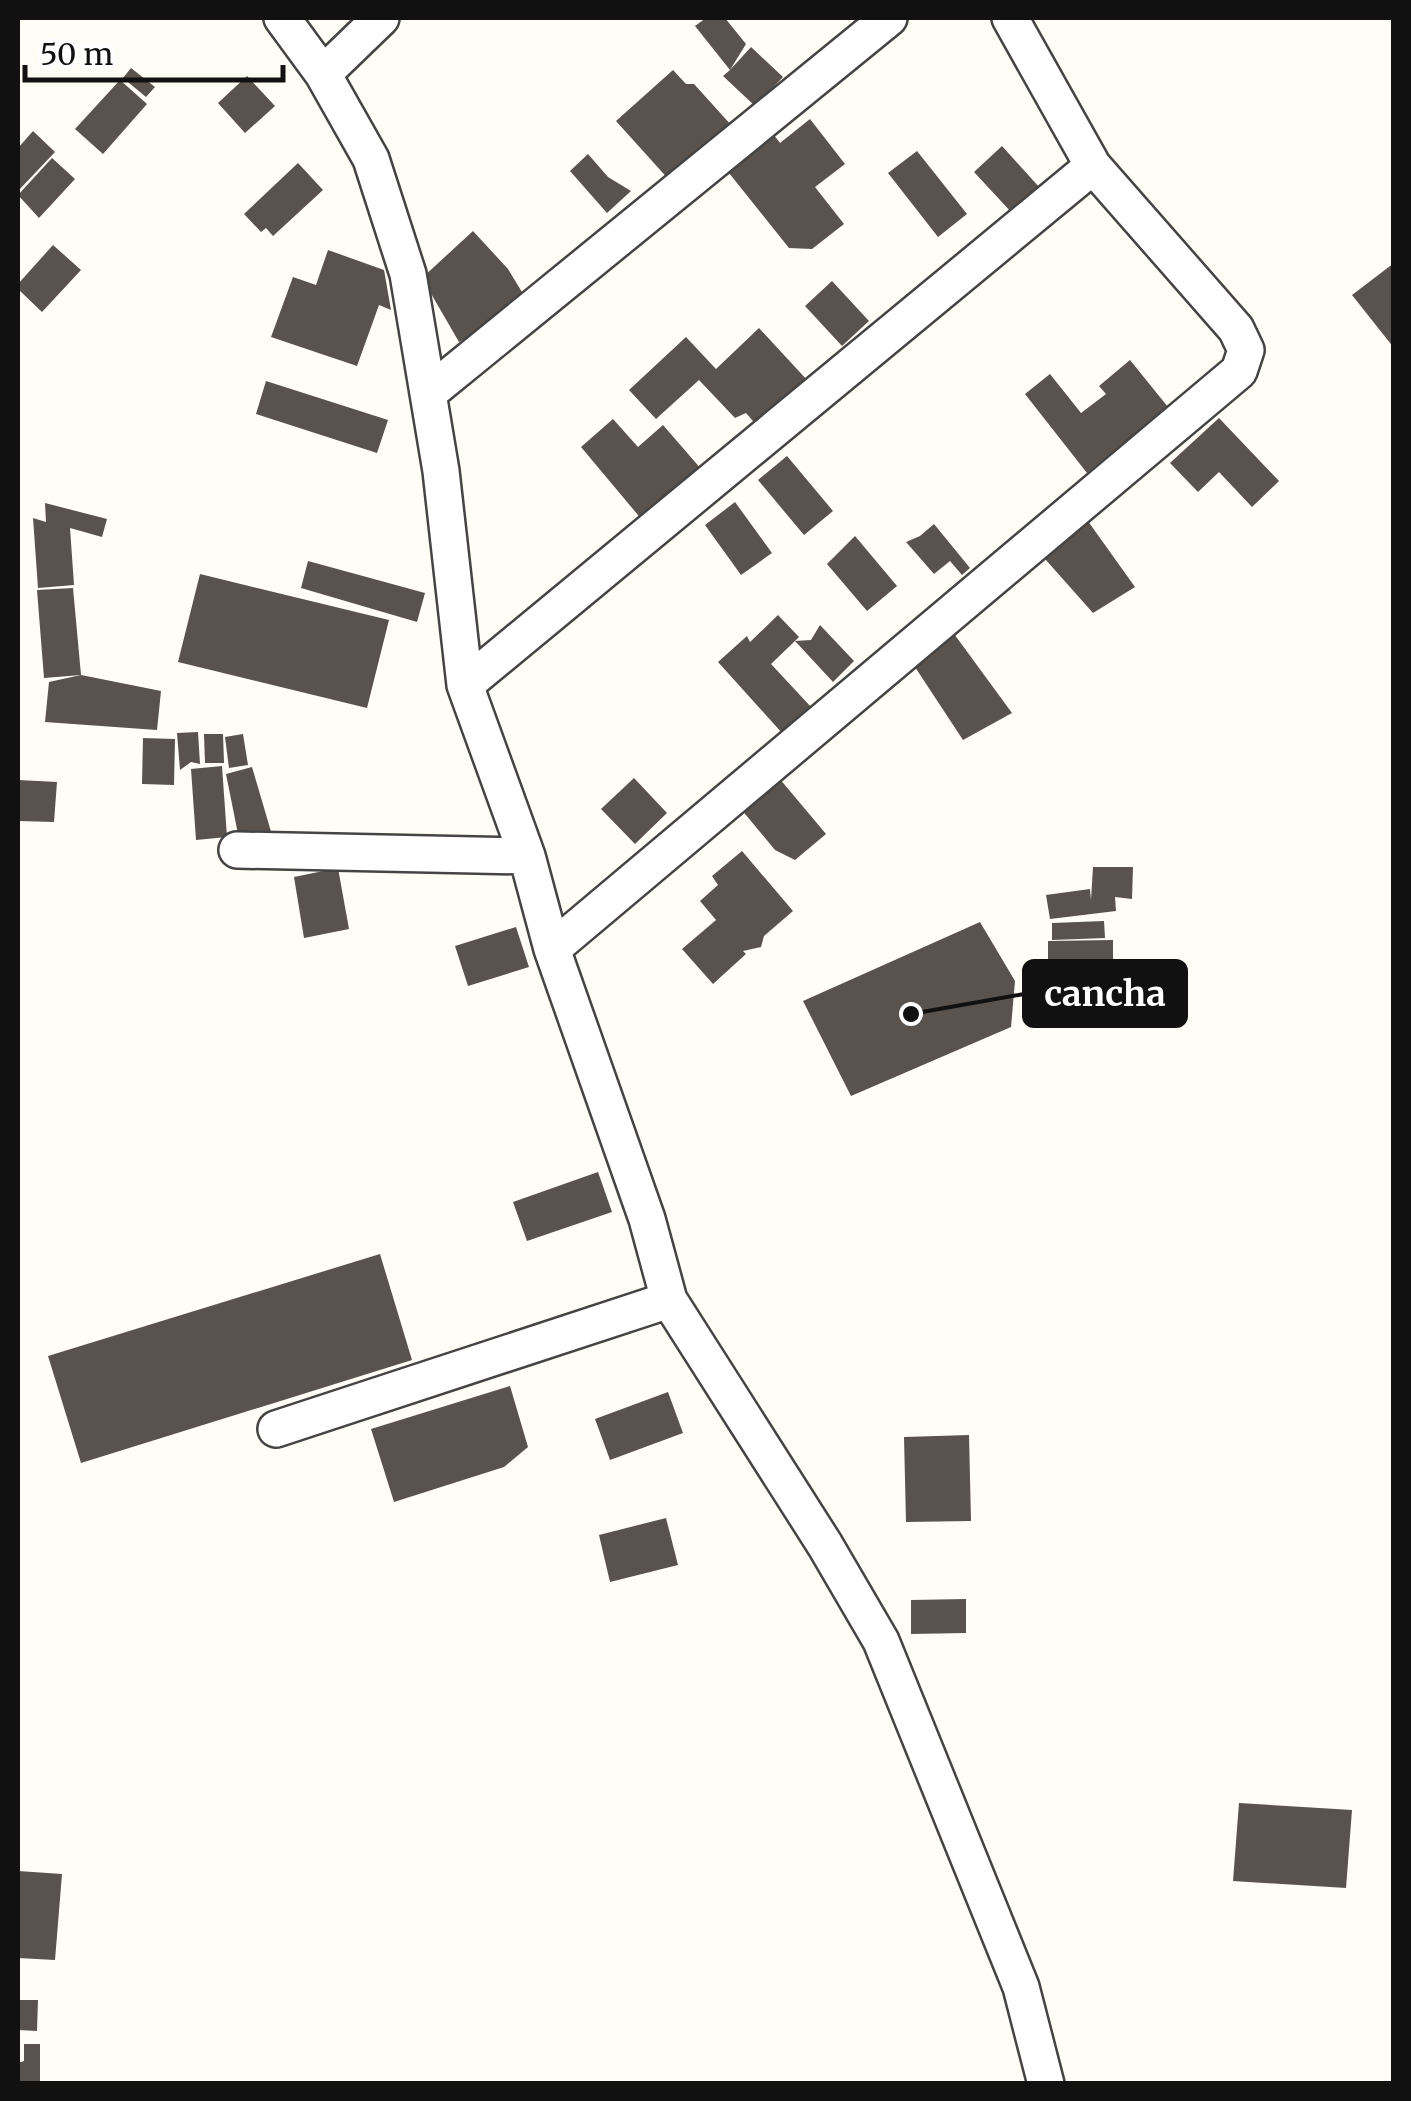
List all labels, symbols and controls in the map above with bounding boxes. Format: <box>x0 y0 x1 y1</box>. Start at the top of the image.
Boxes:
scale bar <box>25 20 282 82</box>
text: 50 m <box>40 35 113 73</box>
callout: cancha <box>1024 961 1186 1026</box>
text: cancha <box>1044 972 1166 1016</box>

